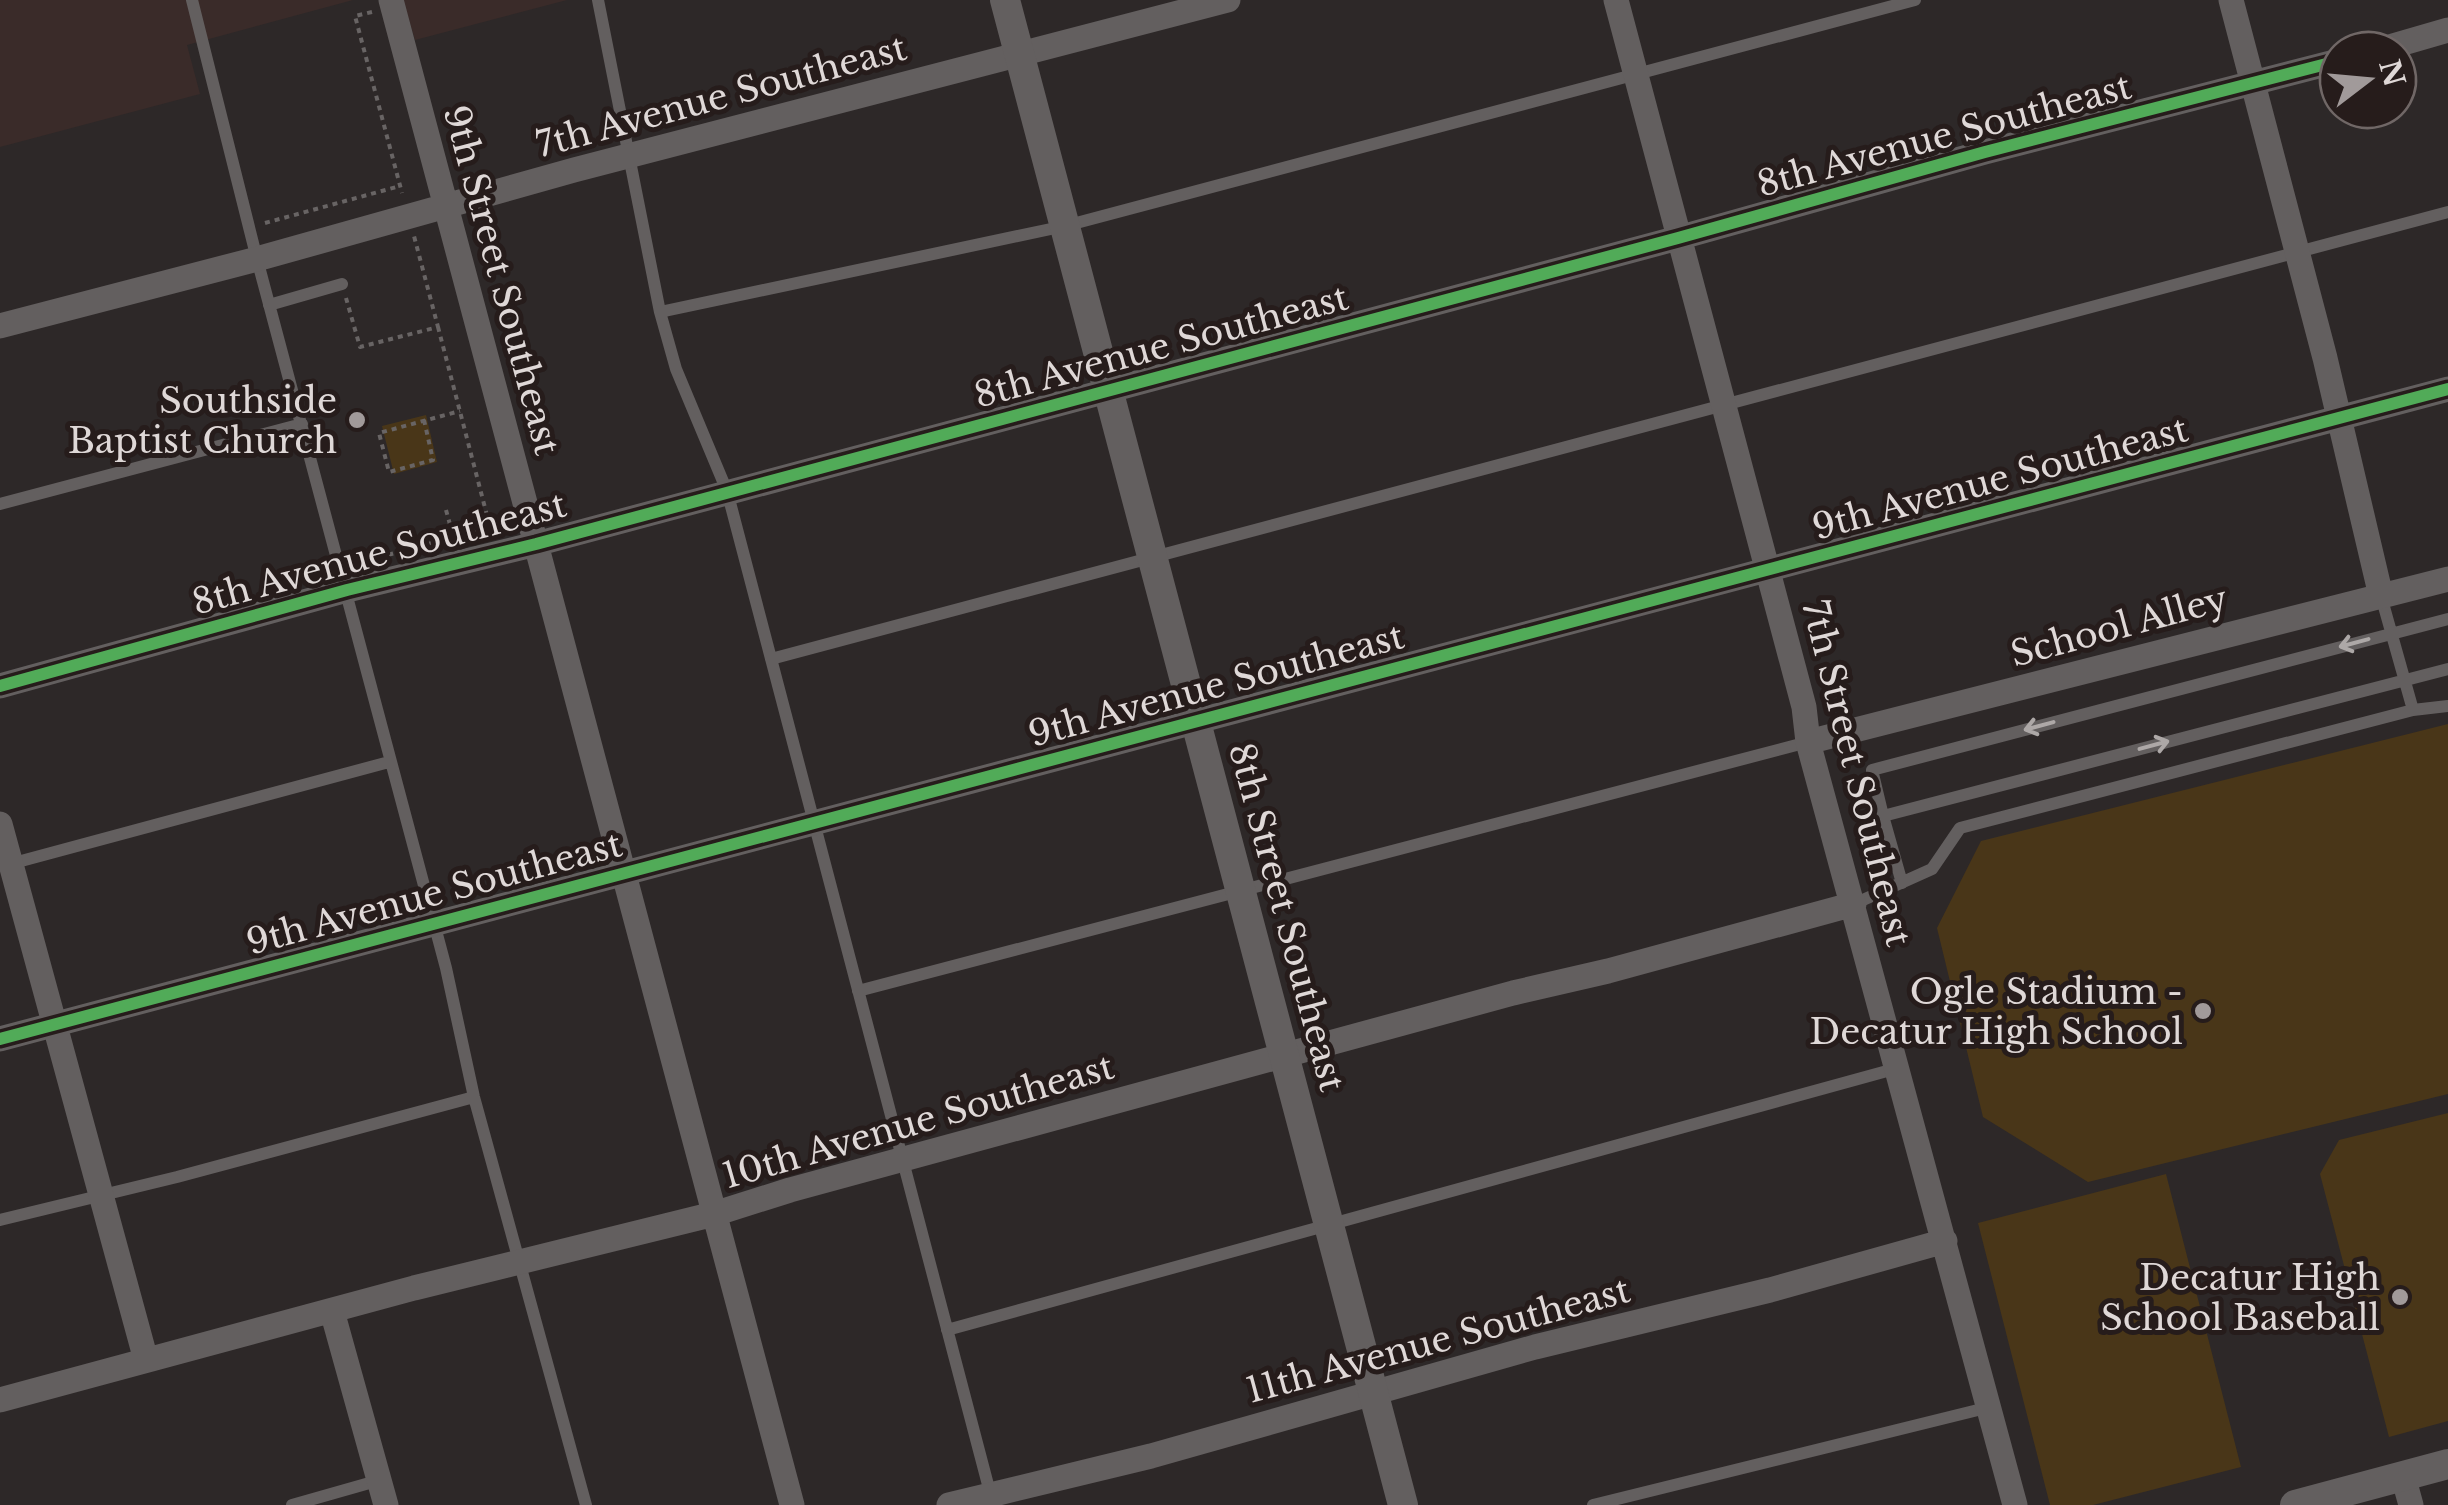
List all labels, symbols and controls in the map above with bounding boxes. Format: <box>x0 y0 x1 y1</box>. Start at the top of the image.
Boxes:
street label: 7th Avenue Southeast <box>531 26 911 166</box>
north arrow <box>2318 30 2418 130</box>
text: N <box>2371 56 2412 91</box>
street label: 8th Avenue Southeast <box>1752 64 2136 206</box>
street label: 9th Street Southeast <box>435 101 569 459</box>
street label: 8th Avenue Southeast <box>969 275 1353 417</box>
place label: Southside Baptist Church <box>68 379 337 462</box>
street label: 9th Avenue Southeast <box>1808 407 2192 549</box>
marker: Southside Baptist Church <box>346 409 368 431</box>
street label: 8th Avenue Southeast <box>187 482 571 624</box>
street label: School Alley <box>2006 576 2232 676</box>
street label: 7th Street Southeast <box>1793 596 1921 950</box>
street label: 9th Avenue Southeast <box>1024 614 1408 756</box>
one-way arrow <box>2338 634 2370 653</box>
one-way arrow <box>2024 717 2055 736</box>
one-way arrow <box>2138 735 2169 754</box>
street label: 8th Street Southeast <box>1220 738 1354 1096</box>
street label: 9th Avenue Southeast <box>242 822 626 964</box>
place label: Ogle Stadium - Decatur High School <box>1809 970 2183 1053</box>
marker: Ogle Stadium - Decatur High School <box>2192 1000 2214 1022</box>
street label: 10th Avenue Southeast <box>718 1045 1118 1197</box>
place label: Decatur High School Baseball <box>2100 1256 2380 1339</box>
street label: 11th Avenue Southeast <box>1242 1268 1634 1412</box>
marker: Decatur High School Baseball <box>2389 1286 2411 1308</box>

